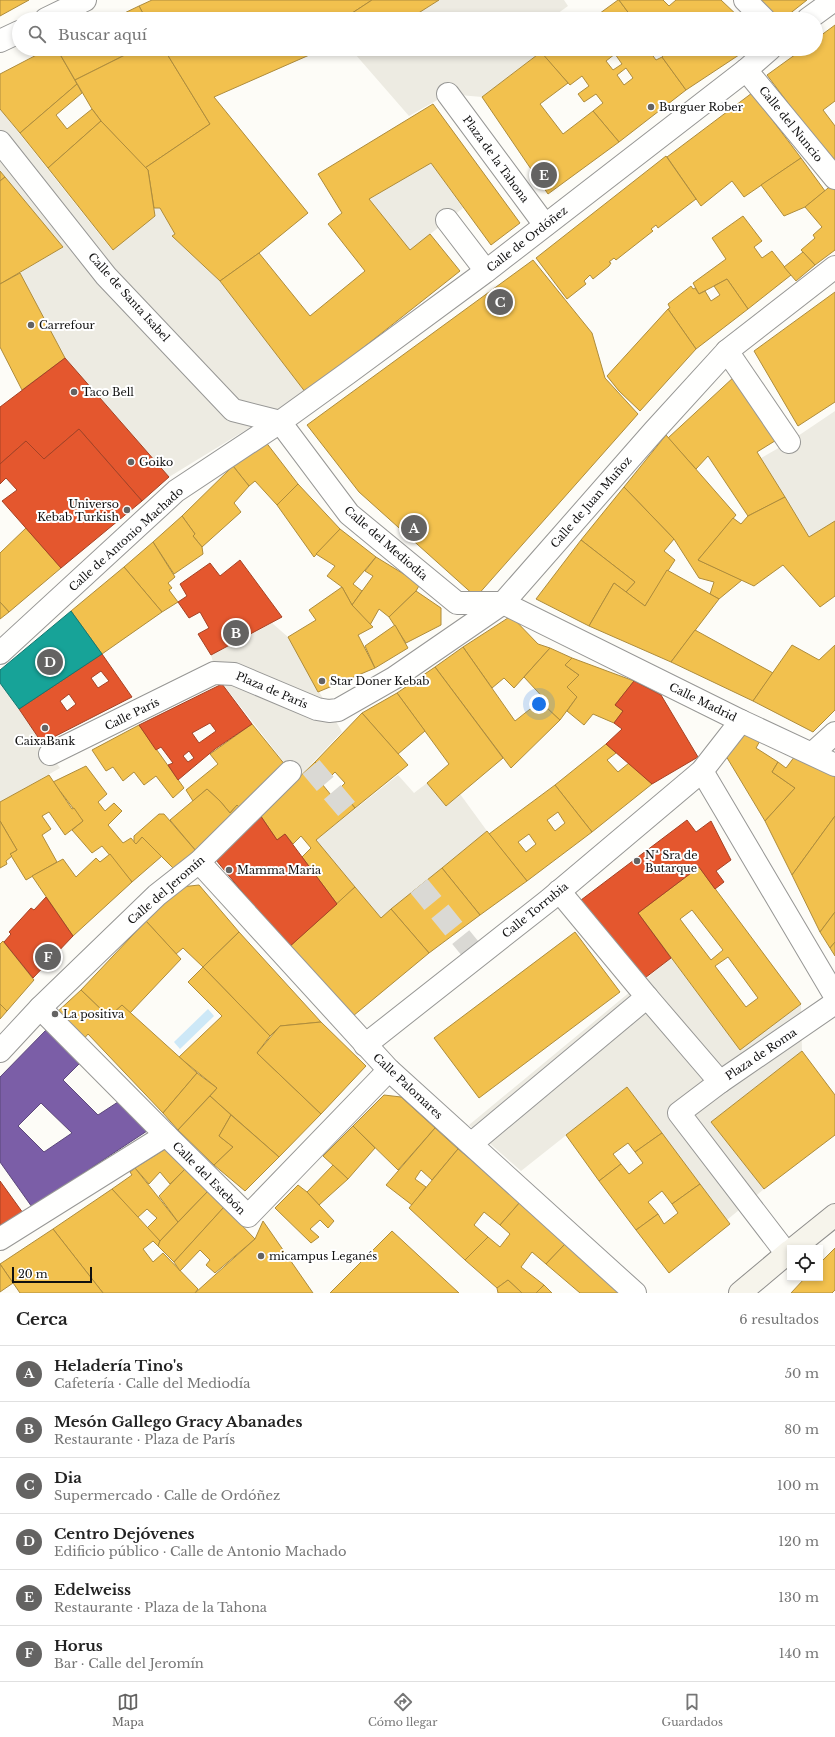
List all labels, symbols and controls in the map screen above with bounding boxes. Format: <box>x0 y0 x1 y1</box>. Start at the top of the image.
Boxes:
search box <box>12 12 823 56</box>
icon: search <box>26 23 48 45</box>
text: Buscar aquí <box>58 25 147 44</box>
street label: Calle del Nuncio <box>756 83 826 165</box>
place label: Burguer Rober <box>659 100 744 114</box>
marker: Burguer Rober <box>646 102 656 112</box>
street label: Plaza de la Tahona <box>460 113 533 206</box>
pin: E <box>531 160 557 190</box>
street label: Calle de Ordóñez <box>484 203 570 275</box>
street label: Calle de Santa Isabel <box>85 250 173 345</box>
pin: C <box>487 287 513 317</box>
place label: Carrefour <box>39 318 96 332</box>
marker: Carrefour <box>26 320 36 330</box>
place label: Taco Bell <box>82 385 134 399</box>
marker: Taco Bell <box>69 387 79 397</box>
street label: Calle de Juan Muñoz <box>547 453 635 551</box>
place label: Goiko <box>139 455 173 469</box>
marker: Goiko <box>126 457 136 467</box>
street label: Calle de Antonio Machado <box>66 484 186 594</box>
place label: Universo Kebab Turkish <box>37 497 119 524</box>
street label: Calle del Mediodía <box>342 503 431 584</box>
marker: Universo Kebab Turkish <box>122 505 132 515</box>
pin: A <box>401 513 427 543</box>
pin: B <box>223 618 249 648</box>
pin: D <box>37 647 63 677</box>
street label: Plaza de París <box>234 669 310 711</box>
place label: Star Doner Kebab <box>330 674 429 688</box>
marker: Star Doner Kebab <box>317 676 327 686</box>
street label: Calle Madrid <box>667 680 740 725</box>
your location <box>529 694 549 714</box>
street label: Calle París <box>102 695 162 733</box>
marker: CaixaBank <box>40 723 50 733</box>
place label: CaixaBank <box>15 734 75 748</box>
place label: Nª Sra de Butarque <box>645 848 697 875</box>
street label: Calle del Jeromín <box>124 852 208 927</box>
marker: Nª Sra de Butarque <box>632 856 642 866</box>
place label: Mamma Maria <box>237 863 322 877</box>
marker: Mamma Maria <box>224 865 234 875</box>
street label: Calle Torrubia <box>499 879 572 941</box>
pin: F <box>35 942 61 972</box>
place label: La positiva <box>63 1007 125 1021</box>
marker: La positiva <box>50 1009 60 1019</box>
street label: Plaza de Roma <box>723 1024 800 1083</box>
street label: Calle Palomares <box>370 1050 446 1122</box>
street label: Calle del Estebón <box>170 1139 249 1218</box>
map controls <box>787 1245 823 1281</box>
button: locate <box>787 1245 823 1281</box>
place label: micampus Leganés <box>269 1249 377 1263</box>
marker: micampus Leganés <box>256 1251 266 1261</box>
scale bar <box>12 1265 92 1284</box>
text: 20 m <box>18 1267 48 1281</box>
text: Cerca <box>16 1309 68 1330</box>
text: 6 resultados <box>739 1311 819 1328</box>
text: Heladería Tino's <box>54 1356 183 1375</box>
text: A <box>24 1365 34 1382</box>
text: 50 m <box>785 1365 819 1382</box>
text: Cafetería · Calle del Mediodía <box>54 1375 250 1392</box>
text: Mesón Gallego Gracy Abanades <box>54 1412 302 1431</box>
text: B <box>24 1421 34 1438</box>
text: 80 m <box>784 1421 819 1438</box>
text: Restaurante · Plaza de París <box>54 1431 235 1448</box>
text: Dia <box>54 1468 82 1487</box>
text: C <box>24 1477 34 1494</box>
text: 100 m <box>777 1477 819 1494</box>
text: Supermercado · Calle de Ordóñez <box>54 1487 280 1504</box>
text: Centro Dejóvenes <box>54 1524 195 1543</box>
text: D <box>23 1533 35 1550</box>
text: 120 m <box>778 1533 819 1550</box>
text: Edificio público · Calle de Antonio Machado <box>54 1543 347 1560</box>
text: Edelweiss <box>54 1580 131 1599</box>
text: E <box>24 1589 34 1606</box>
text: 130 m <box>778 1589 819 1606</box>
text: Restaurante · Plaza de la Tahona <box>54 1599 267 1616</box>
text: Horus <box>54 1636 103 1655</box>
text: F <box>25 1645 33 1662</box>
text: 140 m <box>779 1645 819 1662</box>
text: Bar · Calle del Jeromín <box>54 1655 204 1672</box>
tab: Mapa <box>112 1691 144 1729</box>
tab: Cómo llegar <box>368 1691 437 1729</box>
tab: Guardados <box>662 1691 723 1729</box>

